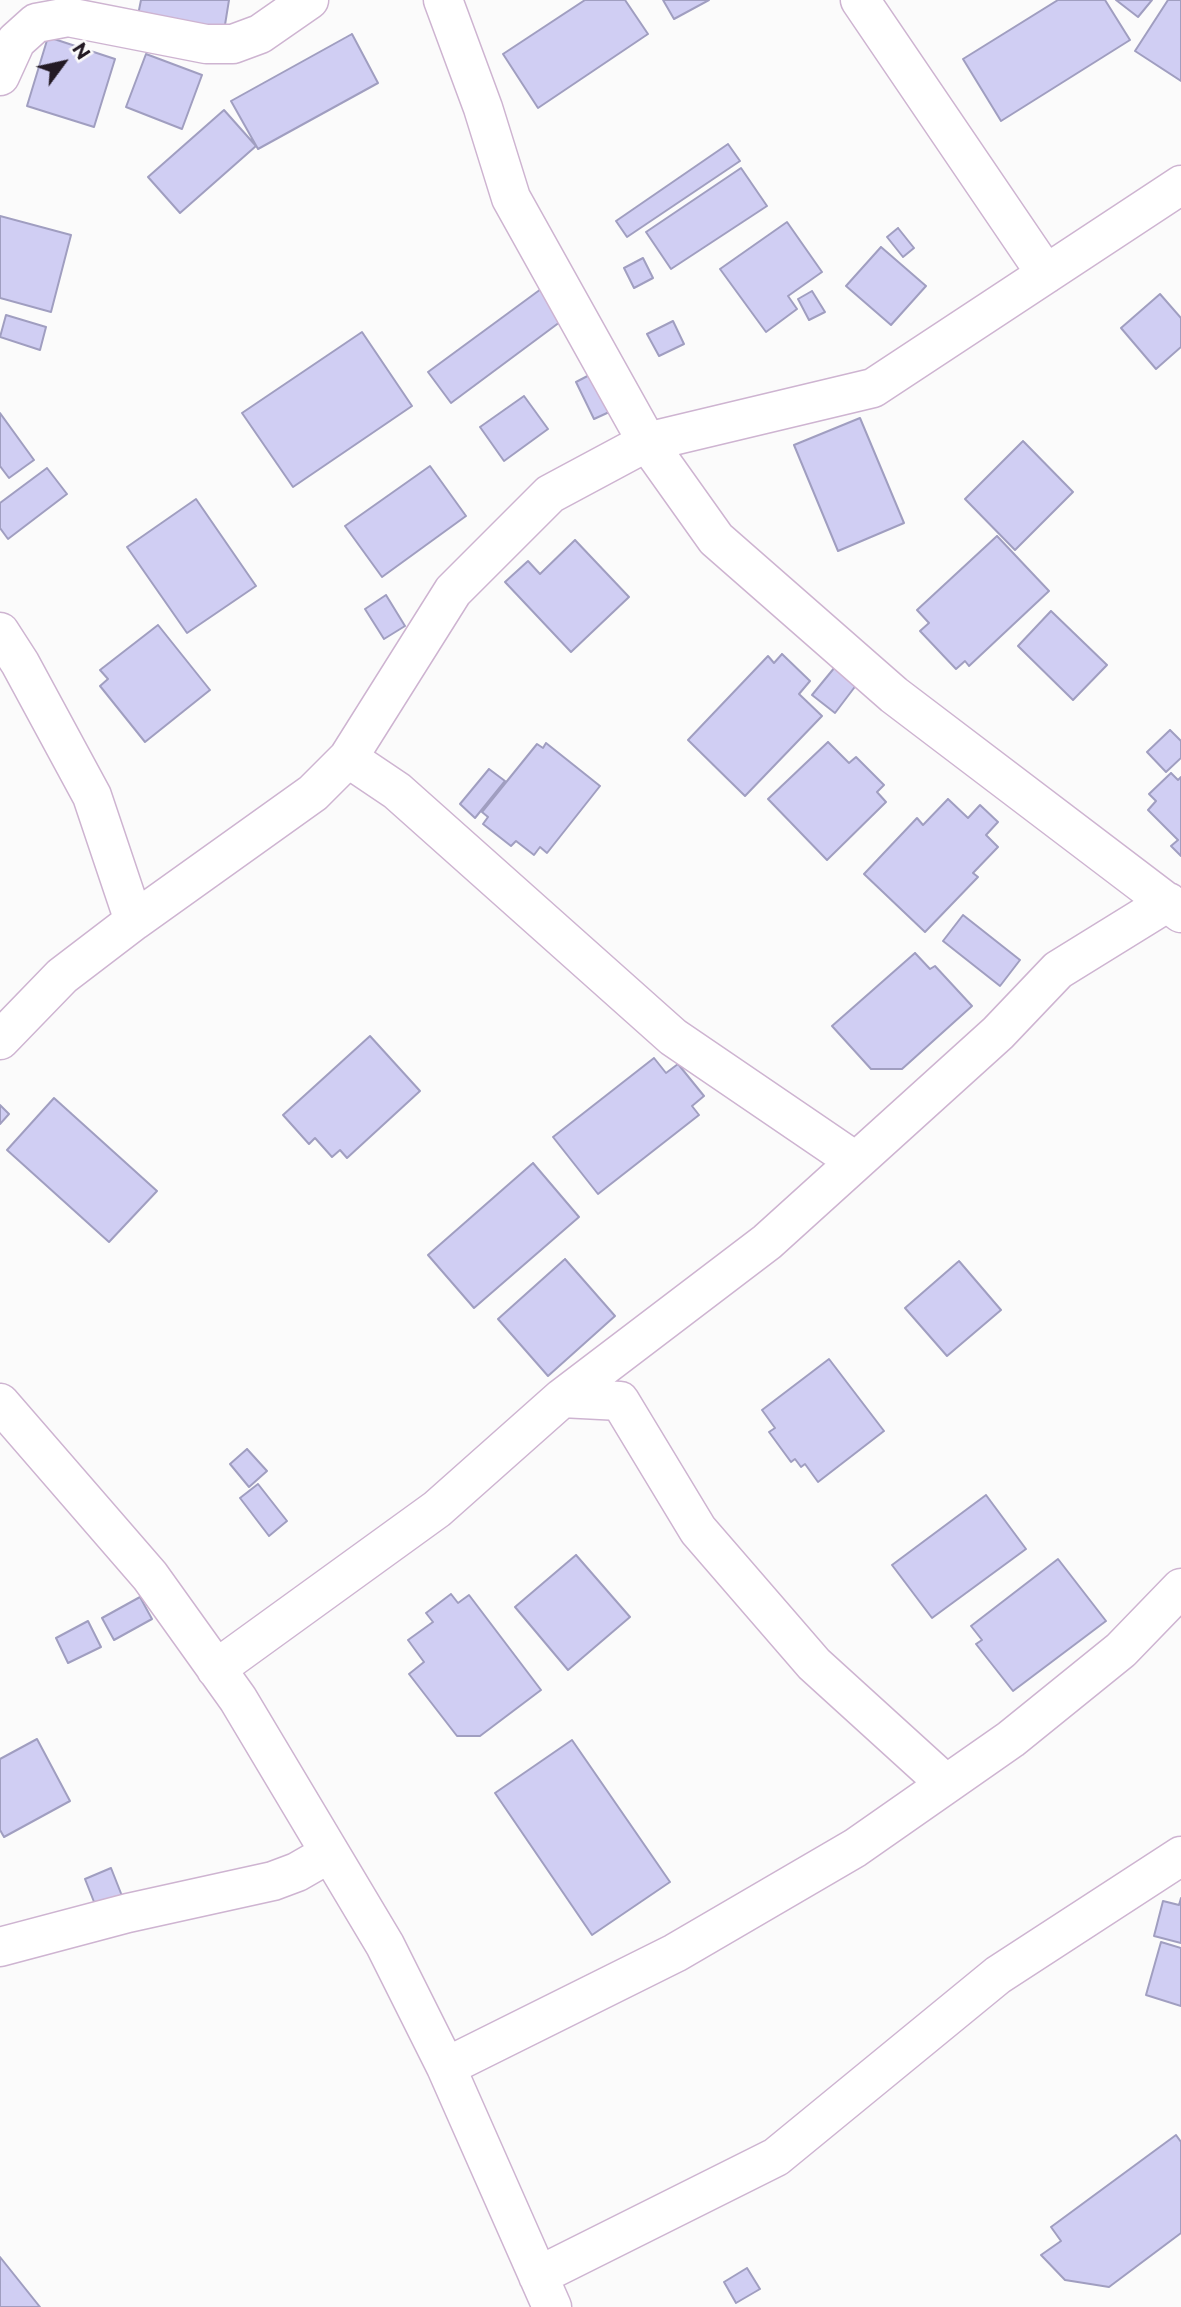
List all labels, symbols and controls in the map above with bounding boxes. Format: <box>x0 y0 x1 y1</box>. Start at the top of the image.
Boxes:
north arrow <box>28 28 98 98</box>
text: N <box>67 39 95 64</box>

